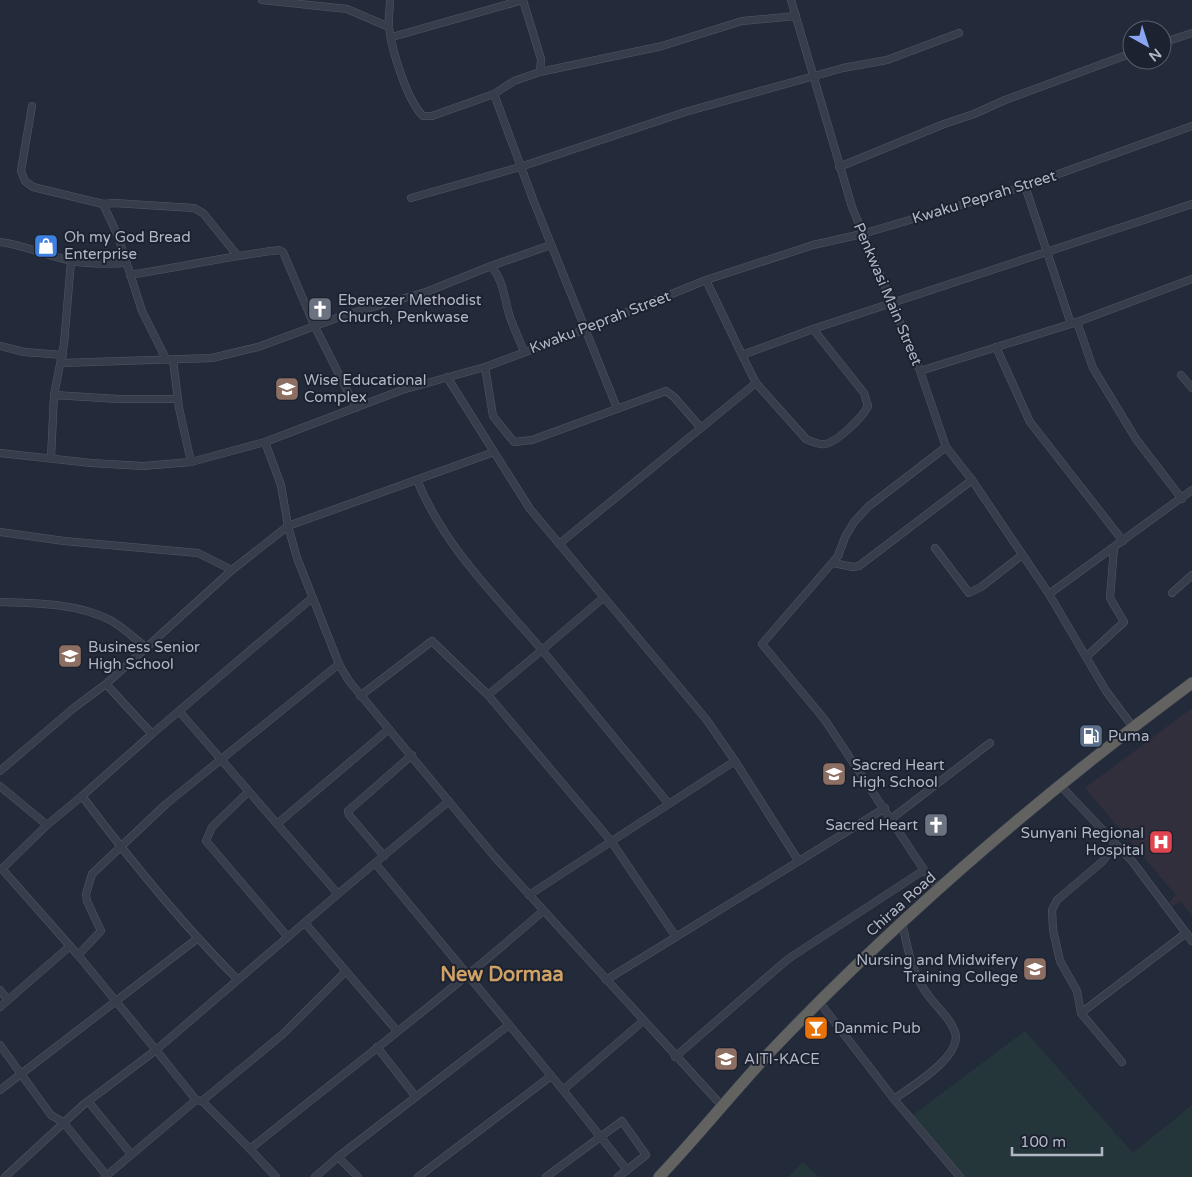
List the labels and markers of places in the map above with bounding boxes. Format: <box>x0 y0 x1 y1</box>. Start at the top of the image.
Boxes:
place label: Oh my God Bread Enterprise <box>64 228 191 263</box>
shop icon: Oh my God Bread Enterprise <box>33 233 59 259</box>
place label: Ebenezer Methodist Church, Penkwase <box>338 291 482 326</box>
church icon: Ebenezer Methodist Church, Penkwase <box>307 296 333 322</box>
place label: Wise Educational Complex <box>304 371 426 406</box>
school or university icon: Wise Educational Complex <box>274 376 300 402</box>
place label: Business Senior High School <box>88 638 200 673</box>
school or university icon: Business Senior High School <box>57 643 83 669</box>
fuel station icon: Puma <box>1078 723 1104 749</box>
place label: Puma <box>1108 727 1149 745</box>
place label: Sacred Heart High School <box>852 756 945 791</box>
school or university icon: Sacred Heart High School <box>821 761 847 787</box>
church icon: Sacred Heart <box>923 812 949 838</box>
place label: Sacred Heart <box>825 816 918 834</box>
place label: Sunyani Regional Hospital <box>1021 824 1144 859</box>
hospital icon: Sunyani Regional Hospital <box>1148 829 1174 855</box>
place label: Nursing and Midwifery Training College <box>856 951 1018 986</box>
school or university icon: Nursing and Midwifery Training College <box>1022 956 1048 982</box>
bar icon: Danmic Pub <box>803 1015 829 1041</box>
place label: Danmic Pub <box>834 1019 921 1037</box>
school or university icon: AITI-KACE <box>713 1046 739 1072</box>
place label: AITI-KACE <box>744 1050 820 1068</box>

